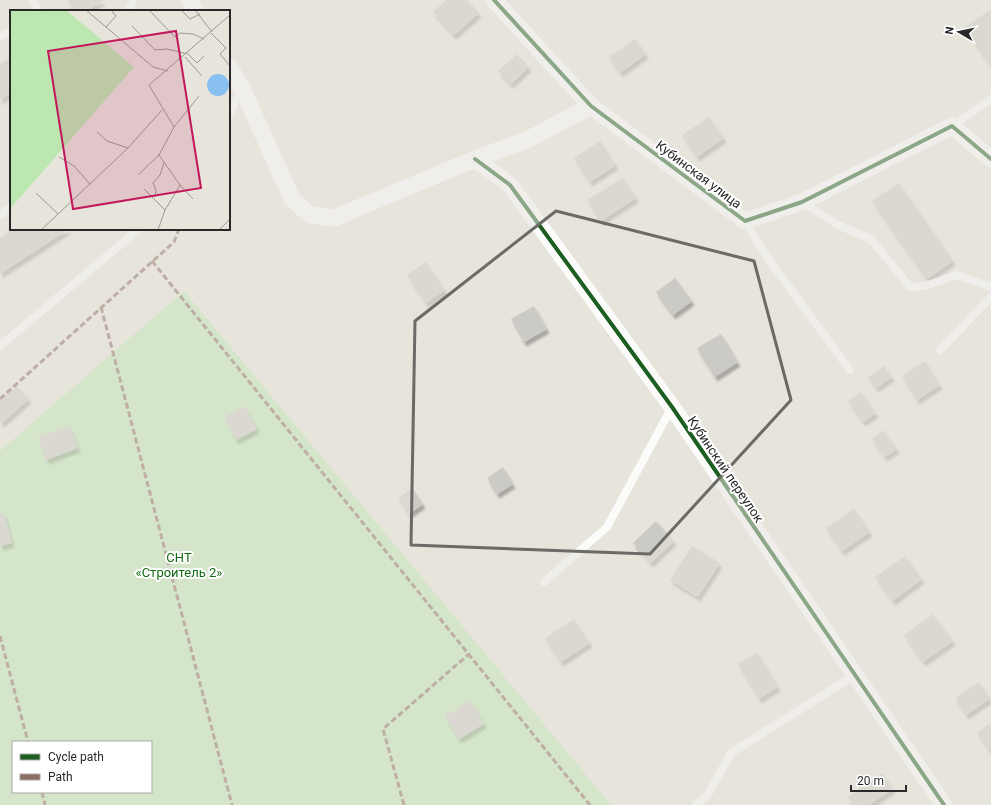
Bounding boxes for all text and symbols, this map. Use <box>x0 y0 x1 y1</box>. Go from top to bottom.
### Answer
inset map <box>10 10 230 230</box>
north arrow <box>939 12 979 52</box>
text: N <box>943 25 957 35</box>
street label: Кубинская улица <box>653 137 744 211</box>
street label: Кубинский переулок <box>684 413 767 525</box>
park label: СНТ «Строитель 2» <box>136 550 222 580</box>
legend <box>12 741 152 793</box>
text: Cycle path <box>48 750 104 764</box>
scale bar <box>851 767 906 793</box>
text: Path <box>48 770 73 784</box>
text: 20 m <box>857 774 884 788</box>

